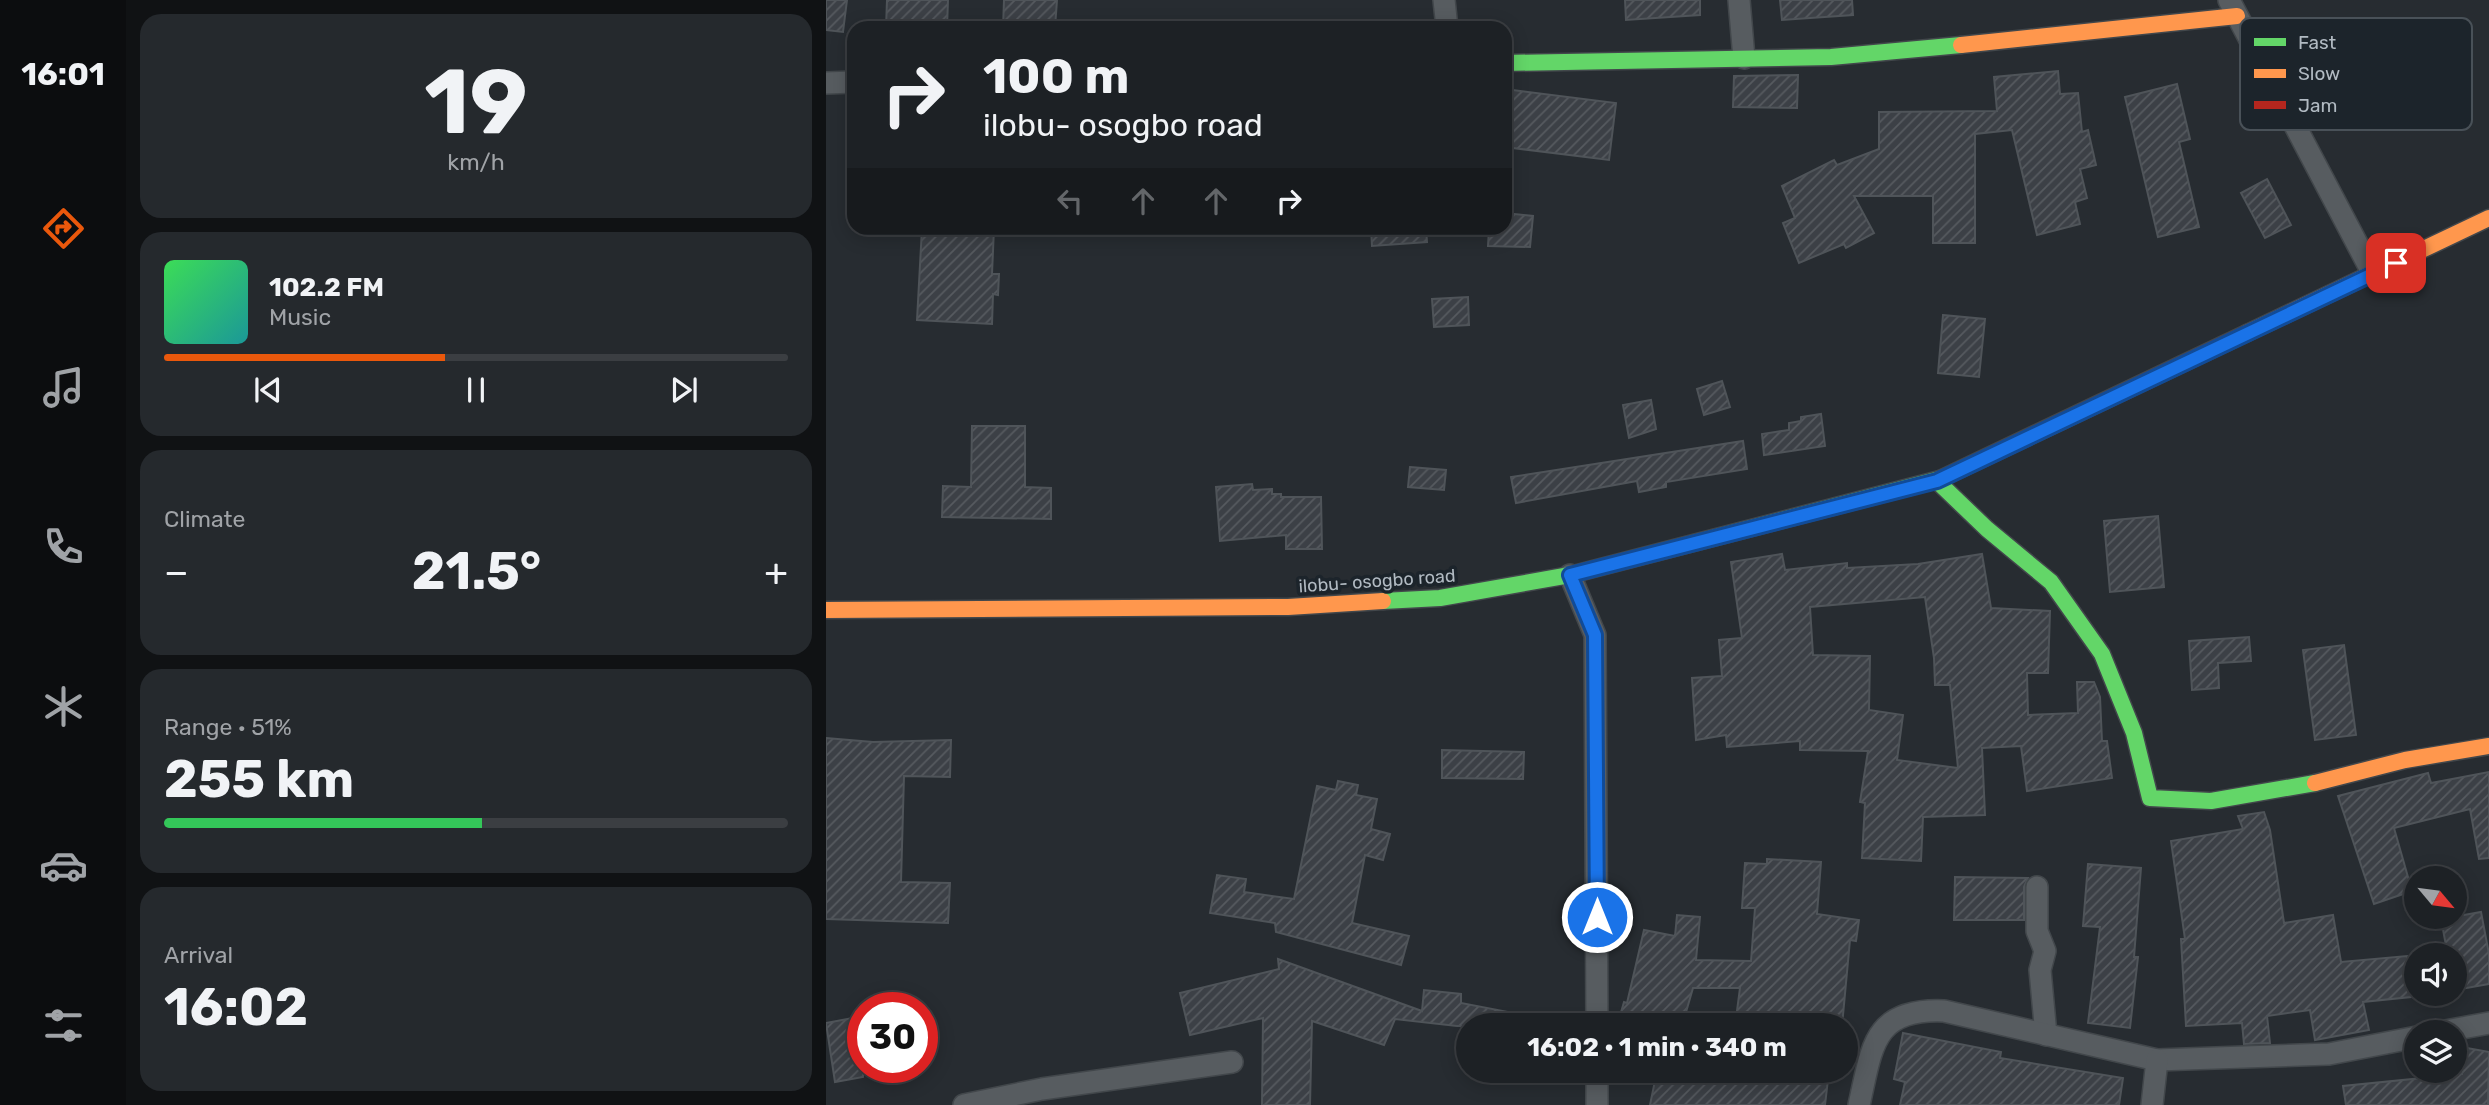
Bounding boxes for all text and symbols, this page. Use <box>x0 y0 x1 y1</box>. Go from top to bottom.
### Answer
legend <box>2240 18 2472 130</box>
text: Fast <box>2298 31 2337 54</box>
text: 100 m <box>983 47 1129 105</box>
text: 19 <box>424 48 528 156</box>
icon: right <box>868 49 959 140</box>
text: 16:01 <box>21 55 105 93</box>
text: Slow <box>2298 62 2340 85</box>
text: Jam <box>2298 94 2337 117</box>
text: ilobu- osogbo road <box>983 106 1263 144</box>
text: km/h <box>447 148 505 176</box>
icon: left <box>1051 182 1089 220</box>
icon: ahead <box>1124 182 1162 220</box>
icon: ahead <box>1197 182 1235 220</box>
icon: right <box>1270 182 1308 220</box>
icon: directions <box>39 204 88 253</box>
pin <box>2366 233 2426 293</box>
icon: arrive <box>2377 244 2415 282</box>
text: 102.2 FM <box>269 272 384 303</box>
text: Music <box>269 303 331 331</box>
icon: music <box>39 363 88 412</box>
icon: previous <box>249 371 287 409</box>
icon: pause <box>457 371 495 409</box>
icon: next <box>665 371 703 409</box>
text: Climate <box>164 505 245 533</box>
icon: phone <box>39 522 88 571</box>
text: 21.5° <box>412 540 541 602</box>
text: − <box>164 549 189 595</box>
text: + <box>764 549 788 595</box>
street label: ilobu- osogbo road <box>1298 565 1456 597</box>
icon: climate <box>39 682 88 731</box>
text: Range · 51% <box>164 713 292 741</box>
text: 255 km <box>164 748 354 810</box>
icon: car <box>39 841 88 890</box>
north arrow <box>2404 866 2468 929</box>
map controls <box>2404 866 2467 1083</box>
position arrow <box>1560 880 1634 954</box>
text: Arrival <box>164 941 233 969</box>
button: sound <box>2404 943 2467 1006</box>
text: 16:02 <box>164 976 308 1038</box>
speed limit sign: 30 <box>847 992 938 1083</box>
icon: filters <box>39 1001 88 1050</box>
button: layers <box>2404 1020 2467 1083</box>
text: 16:02 · 1 min · 340 m <box>1527 1032 1787 1063</box>

